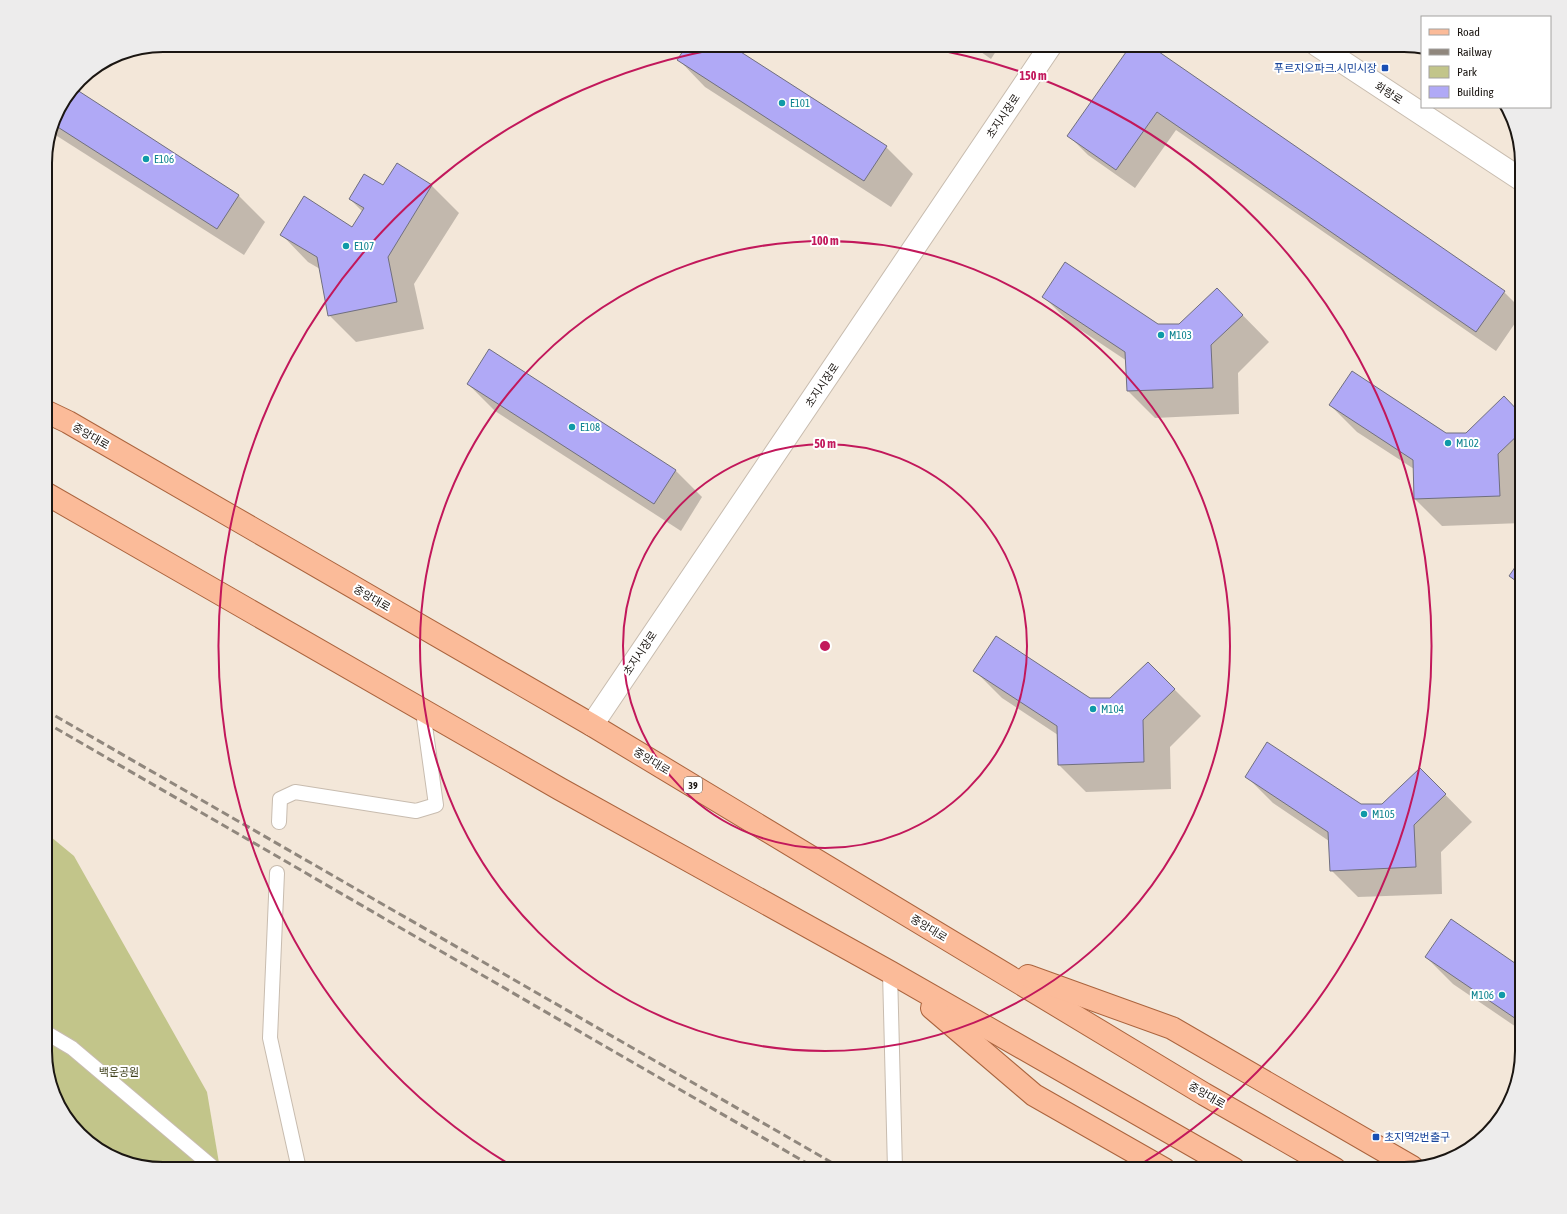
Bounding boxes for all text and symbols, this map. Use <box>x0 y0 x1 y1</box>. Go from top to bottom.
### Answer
legend <box>1421 16 1551 108</box>
text: Road <box>1457 25 1480 39</box>
text: Railway <box>1457 45 1492 59</box>
place label: 푸르지오파크.시민시장 <box>1274 62 1377 74</box>
marker: 푸르지오파크.시민시장 <box>1380 63 1390 73</box>
text: Park <box>1457 65 1478 79</box>
text: 150 m <box>1019 69 1047 83</box>
street label: 화랑로 <box>1373 80 1405 106</box>
text: Building <box>1457 85 1495 99</box>
street label: 초지시장로 <box>984 92 1022 140</box>
place label: E101 <box>790 97 810 109</box>
marker: E101 <box>777 98 787 108</box>
place label: E106 <box>154 153 174 165</box>
marker: E106 <box>141 154 151 164</box>
text: 100 m <box>811 234 839 248</box>
place label: E107 <box>354 240 374 252</box>
marker: E107 <box>341 241 351 251</box>
place label: M103 <box>1169 329 1192 341</box>
marker: M103 <box>1156 330 1166 340</box>
street label: 초지시장로 <box>803 361 841 409</box>
street label: 중앙대로 <box>70 421 112 451</box>
place label: E108 <box>580 421 600 433</box>
marker: E108 <box>567 422 577 432</box>
text: 50 m <box>814 437 836 451</box>
place label: M102 <box>1456 437 1479 449</box>
marker: M102 <box>1443 438 1453 448</box>
street label: 중앙대로 <box>351 583 393 613</box>
street label: 초지시장로 <box>621 629 659 677</box>
centre of rings <box>818 639 832 653</box>
place label: M104 <box>1101 703 1124 715</box>
marker: M104 <box>1088 704 1098 714</box>
street label: 중앙대로 <box>632 745 672 777</box>
road number: 39 <box>684 777 702 793</box>
place label: M105 <box>1372 808 1395 820</box>
marker: M105 <box>1359 809 1369 819</box>
street label: 중앙대로 <box>909 912 949 944</box>
place label: M106 <box>1471 989 1494 1001</box>
marker: M106 <box>1497 990 1507 1000</box>
park label: 백운공원 <box>99 1066 139 1078</box>
street label: 중앙대로 <box>1186 1080 1228 1110</box>
place label: 초지역2번출구 <box>1384 1131 1450 1143</box>
marker: 초지역2번출구 <box>1371 1132 1381 1142</box>

